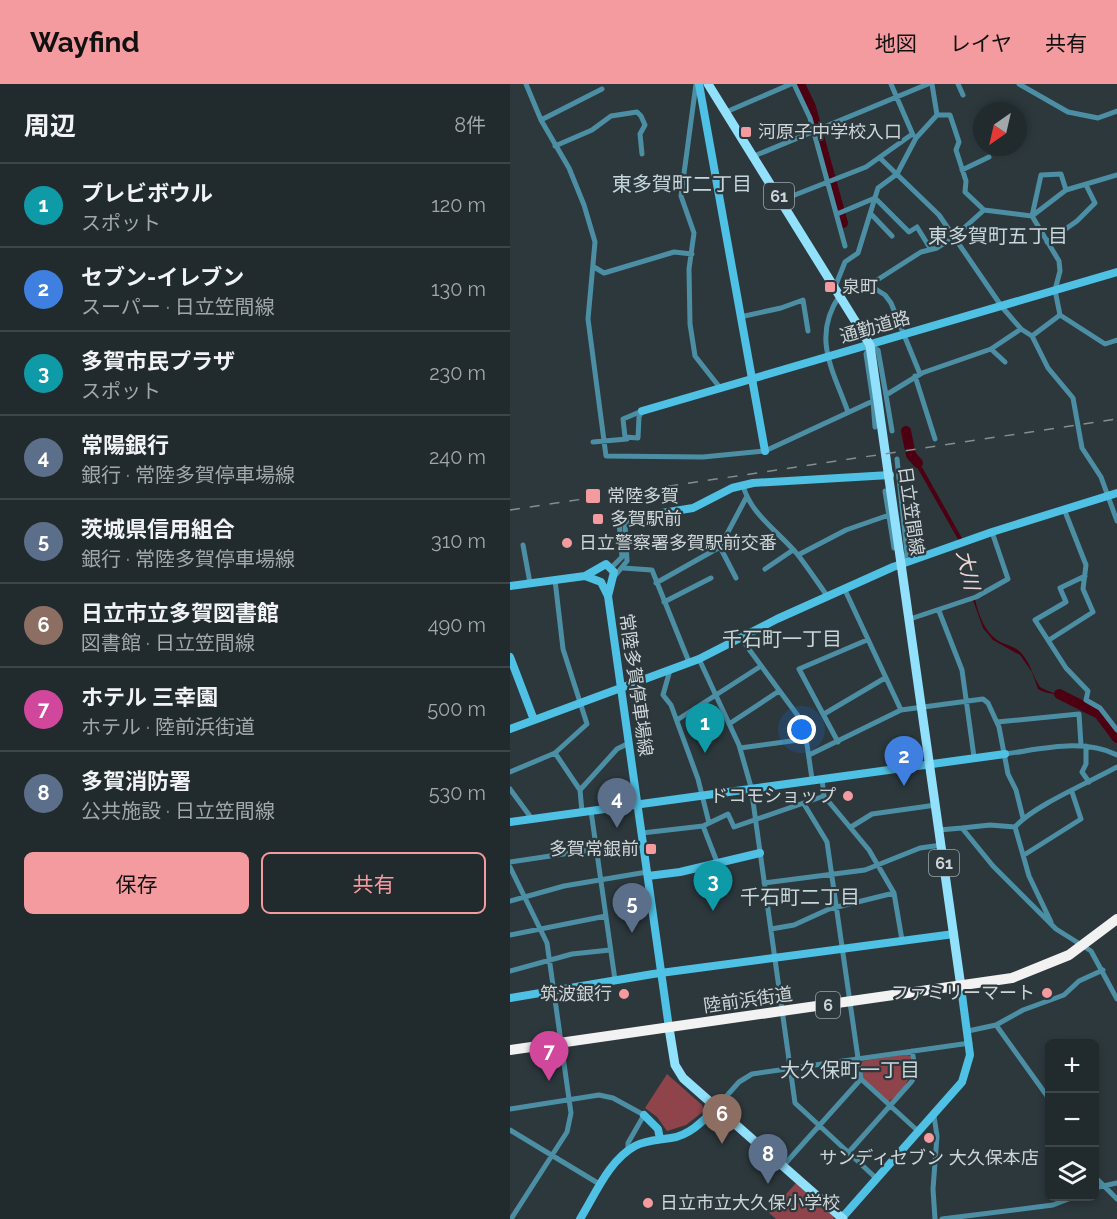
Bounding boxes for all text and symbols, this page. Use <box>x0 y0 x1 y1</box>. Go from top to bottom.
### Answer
text: Wayfind <box>30 26 140 59</box>
text: 地図 <box>875 31 917 56</box>
text: レイヤ <box>950 31 1012 56</box>
text: 共有 <box>1045 31 1087 56</box>
north arrow <box>973 102 1027 156</box>
text: 周辺 <box>24 111 76 141</box>
text: 8件 <box>454 113 486 137</box>
place label: 河原子中学校入口 <box>758 121 902 142</box>
marker: 河原子中学校入口 <box>739 125 753 139</box>
district label: 東多賀町二丁目 <box>612 172 752 196</box>
text: プレビボウル <box>81 180 213 206</box>
road number: 61 <box>764 183 794 209</box>
text: 1 <box>39 193 48 217</box>
text: 120 m <box>431 193 486 217</box>
text: スポット <box>81 211 161 235</box>
district label: 東多賀町五丁目 <box>928 224 1068 248</box>
text: セブン-イレブン <box>81 264 244 290</box>
place label: 泉町 <box>842 276 878 297</box>
text: 2 <box>38 277 49 301</box>
text: 130 m <box>431 277 486 301</box>
marker: 泉町 <box>823 280 837 294</box>
text: スーパー · 日立笠間線 <box>81 295 275 319</box>
street label: 通勤道路 <box>837 307 912 347</box>
text: 多賀市民プラザ <box>81 348 235 374</box>
text: 3 <box>38 361 49 385</box>
text: 230 m <box>429 361 486 385</box>
text: スポット <box>81 379 161 403</box>
text: 常陽銀行 <box>81 432 169 458</box>
text: 4 <box>38 445 49 469</box>
text: 240 m <box>429 445 486 469</box>
text: 銀行 · 常陸多賀停車場線 <box>81 463 295 487</box>
street label: 日立笠間線 <box>895 465 928 557</box>
place label: 常陸多賀 <box>607 485 679 506</box>
marker: 常陸多賀 <box>584 487 602 505</box>
place label: 多賀駅前 <box>610 508 682 529</box>
marker: 多賀駅前 <box>591 512 605 526</box>
text: 茨城県信用組合 <box>81 516 235 542</box>
text: 5 <box>38 529 49 553</box>
text: 310 m <box>431 529 486 553</box>
place label: 日立警察署多賀駅前交番 <box>579 532 777 553</box>
marker: 日立警察署多賀駅前交番 <box>560 536 574 550</box>
text: 銀行 · 常陸多賀停車場線 <box>81 547 295 571</box>
water label: 大川 <box>952 548 985 594</box>
text: 日立市立多賀図書館 <box>81 600 279 626</box>
street label: 常陸多賀停車場線 <box>616 612 657 758</box>
text: 6 <box>37 613 50 637</box>
text: 490 m <box>428 613 486 637</box>
district label: 千石町一丁目 <box>722 627 842 651</box>
text: 図書館 · 日立笠間線 <box>81 631 255 655</box>
text: ホテル 三幸園 <box>81 684 218 710</box>
text: 7 <box>38 697 49 721</box>
text: 500 m <box>427 697 486 721</box>
pin: 1 <box>686 704 724 753</box>
text: ホテル · 陸前浜街道 <box>81 715 255 739</box>
your location <box>787 715 816 744</box>
pin: 2 <box>884 736 924 786</box>
text: 多賀消防署 <box>81 768 191 794</box>
pin: 4 <box>598 778 636 828</box>
text: 8 <box>37 781 50 805</box>
text: 530 m <box>429 781 486 805</box>
place label: ドコモショップ <box>710 785 836 806</box>
marker: ドコモショップ <box>841 789 855 803</box>
text: 公共施設 · 日立笠間線 <box>81 799 275 823</box>
place label: 多賀常銀前 <box>549 838 639 859</box>
marker: 多賀常銀前 <box>644 842 658 856</box>
road number: 61 <box>929 850 959 876</box>
button: 保存 <box>24 852 249 914</box>
button: 共有 <box>261 852 486 914</box>
pin: 3 <box>694 862 732 911</box>
pin: 5 <box>612 884 652 933</box>
district label: 千石町二丁目 <box>740 885 860 909</box>
place label: ファミリーマート <box>891 982 1035 1003</box>
place label: 筑波銀行 <box>540 983 612 1004</box>
street label: 陸前浜街道 <box>702 983 794 1016</box>
marker: ファミリーマート <box>1040 986 1054 1000</box>
marker: 筑波銀行 <box>617 987 631 1001</box>
road number: 6 <box>816 992 840 1018</box>
pin: 7 <box>530 1032 568 1081</box>
map controls <box>1045 1039 1099 1201</box>
button: + <box>1045 1039 1099 1093</box>
district label: 大久保町一丁目 <box>780 1058 920 1082</box>
button: − <box>1045 1093 1099 1147</box>
pin: 6 <box>702 1094 742 1144</box>
marker: サンディセブン 大久保本店 <box>922 1131 936 1145</box>
pin: 8 <box>748 1134 788 1184</box>
place label: サンディセブン 大久保本店 <box>819 1147 1039 1168</box>
button: layers <box>1045 1147 1099 1201</box>
place label: 日立市立大久保小学校 <box>660 1192 840 1213</box>
marker: 日立市立大久保小学校 <box>641 1196 655 1210</box>

